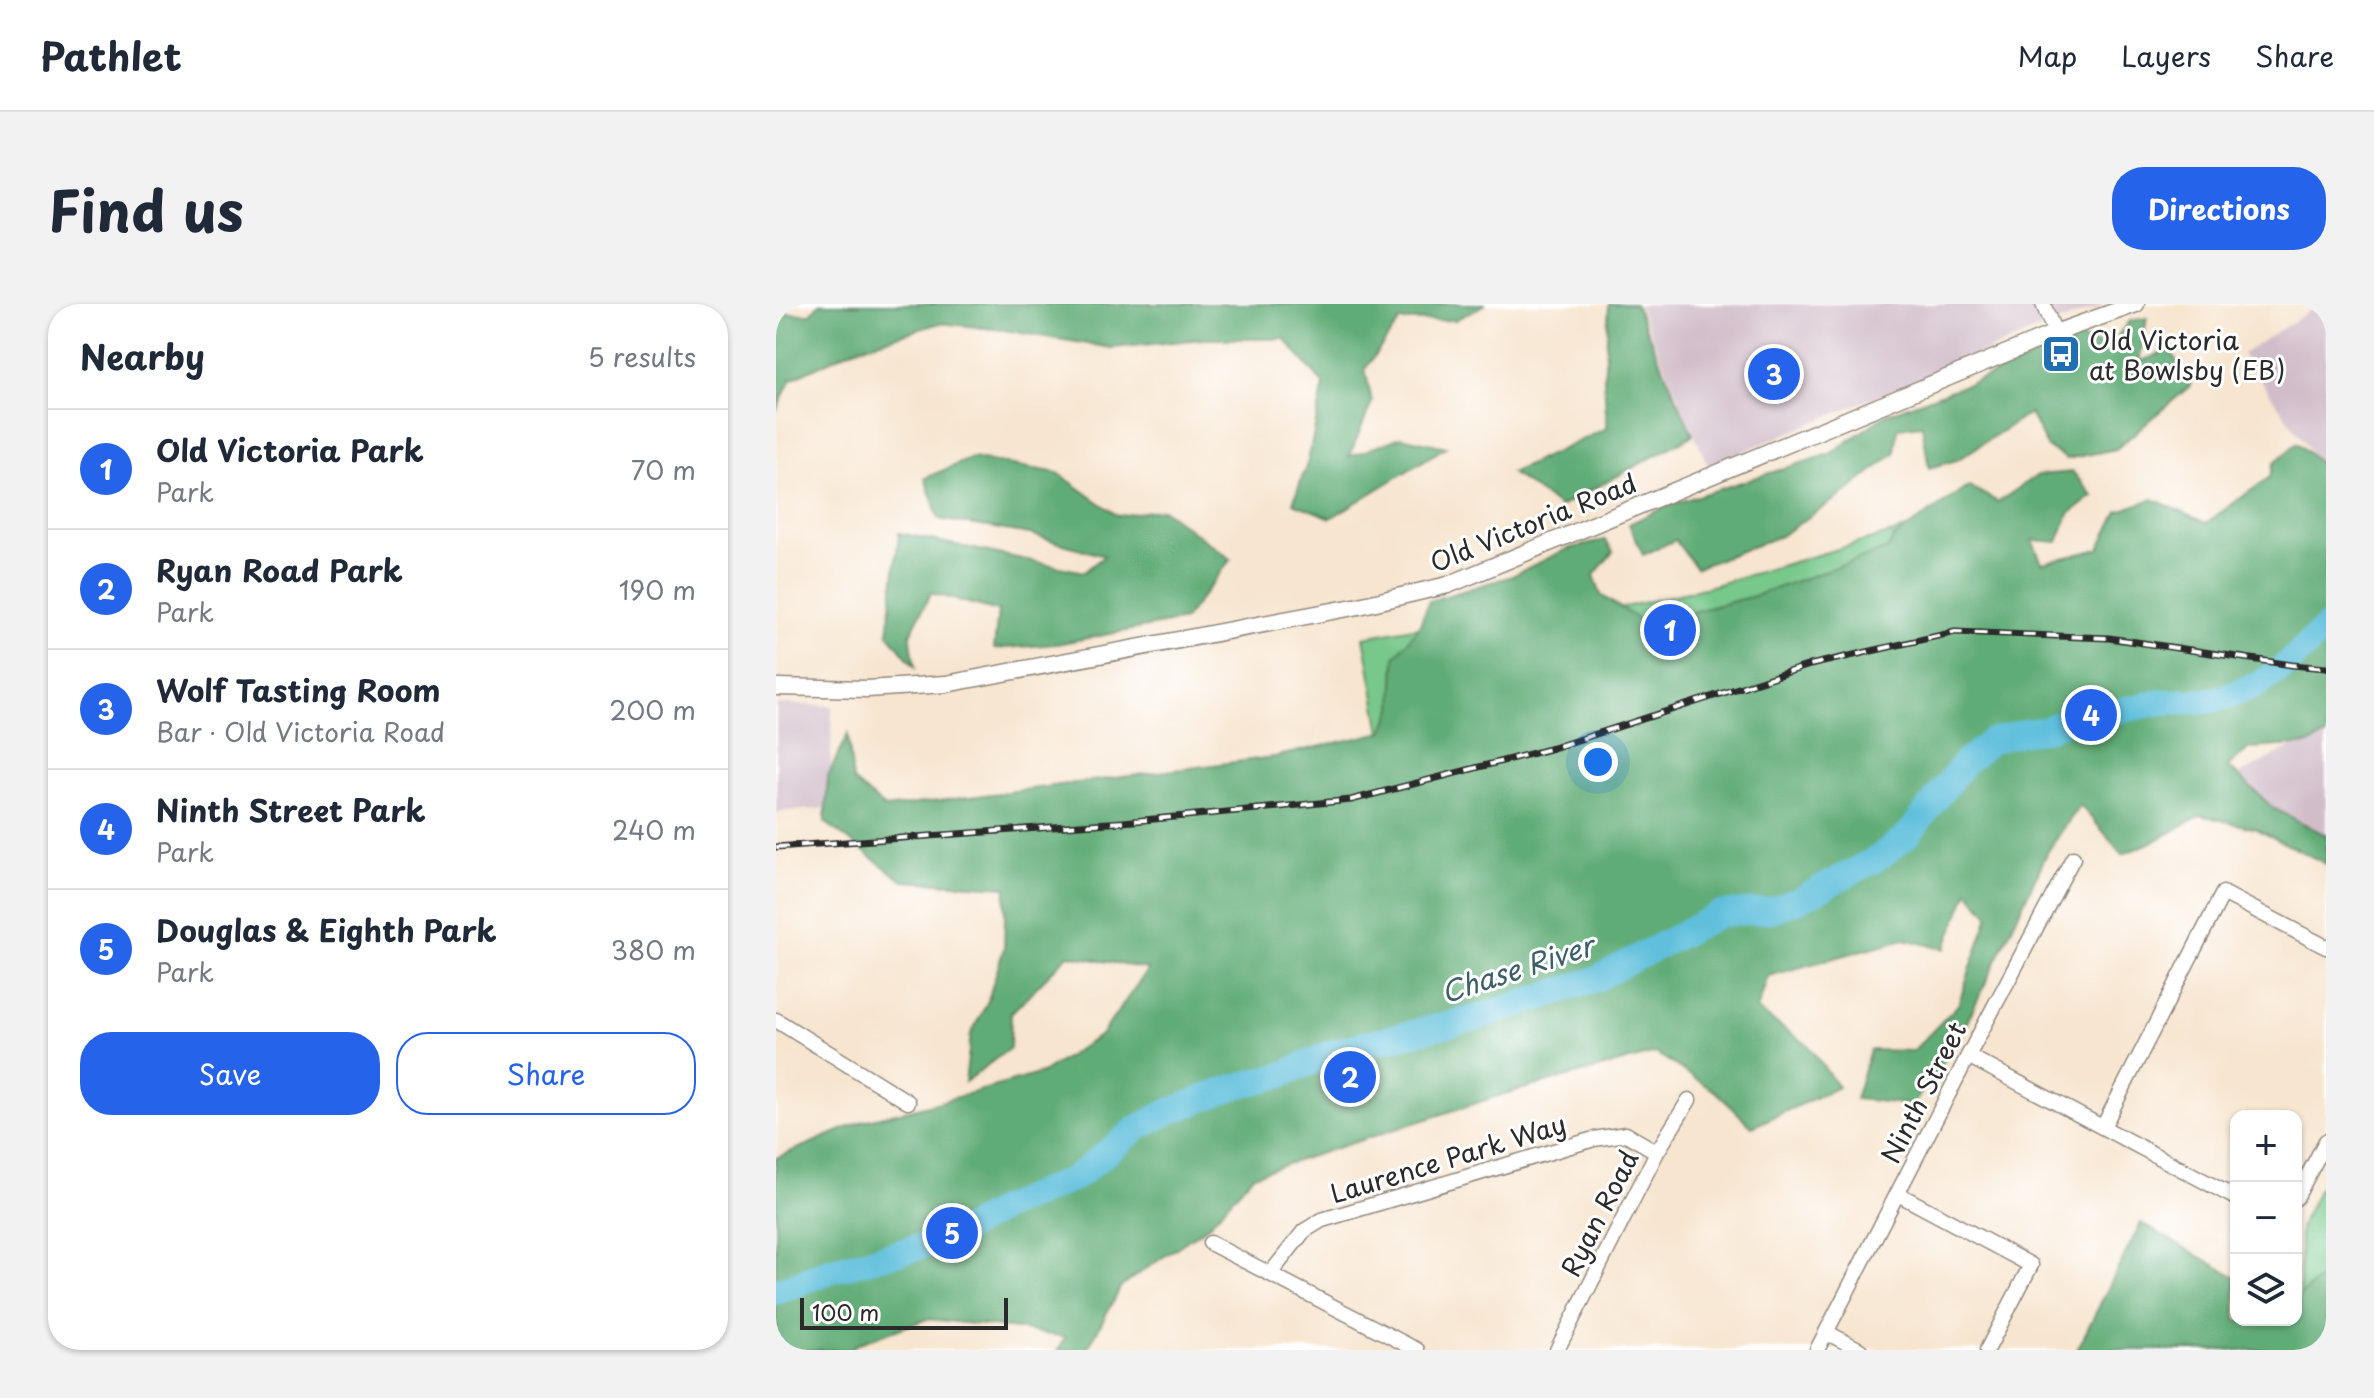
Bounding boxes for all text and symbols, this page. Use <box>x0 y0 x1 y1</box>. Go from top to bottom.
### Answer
text: Pathlet <box>40 27 182 84</box>
text: Map <box>2017 34 2077 77</box>
text: Layers <box>2121 34 2211 77</box>
text: Share <box>2255 34 2334 77</box>
text: Find us <box>48 166 244 251</box>
button: Directions <box>2112 167 2326 250</box>
place label: Old Victoria at Bowlsby (EB) <box>2089 320 2285 389</box>
text: Nearby <box>80 330 205 382</box>
bus stop icon: Old Victoria at Bowlsby (EB) <box>2040 333 2082 375</box>
text: 5 results <box>588 337 696 376</box>
pin: 3 <box>1748 344 1800 404</box>
text: Old Victoria Park <box>156 427 424 472</box>
text: 1 <box>100 450 112 489</box>
text: 70 m <box>631 450 696 489</box>
street label: Old Victoria Road <box>1424 463 1642 581</box>
text: Park <box>156 472 214 511</box>
text: Ryan Road Park <box>156 547 403 592</box>
text: 2 <box>97 570 115 609</box>
text: 190 m <box>619 570 696 609</box>
text: Park <box>156 592 214 631</box>
pin: 1 <box>1644 600 1696 660</box>
text: Wolf Tasting Room <box>156 667 441 712</box>
pin: 4 <box>2065 685 2117 745</box>
text: 3 <box>97 690 115 729</box>
text: 200 m <box>609 690 696 729</box>
text: Bar · Old Victoria Road <box>156 712 445 751</box>
your location <box>1578 742 1618 782</box>
text: Ninth Street Park <box>156 787 426 832</box>
text: 4 <box>97 810 115 849</box>
text: 240 m <box>612 810 696 849</box>
text: Park <box>156 832 214 871</box>
text: Douglas & Eighth Park <box>156 907 497 952</box>
water label: Chase River <box>1435 922 1603 1013</box>
text: 5 <box>98 930 114 969</box>
text: 380 m <box>611 930 696 969</box>
text: Park <box>156 952 214 991</box>
street label: Ninth Street <box>1871 1014 1975 1170</box>
button: Save <box>80 1032 380 1115</box>
button: Share <box>396 1032 696 1115</box>
pin: 2 <box>1324 1047 1376 1107</box>
street label: Laurence Park Way <box>1325 1104 1571 1212</box>
map controls <box>2230 1110 2302 1326</box>
button: + <box>2230 1110 2302 1182</box>
street label: Ryan Road <box>1550 1143 1648 1283</box>
button: − <box>2230 1182 2302 1254</box>
pin: 5 <box>926 1203 978 1263</box>
button: layers <box>2230 1254 2302 1326</box>
scale bar <box>800 1294 1008 1330</box>
text: 100 m <box>812 1295 879 1328</box>

